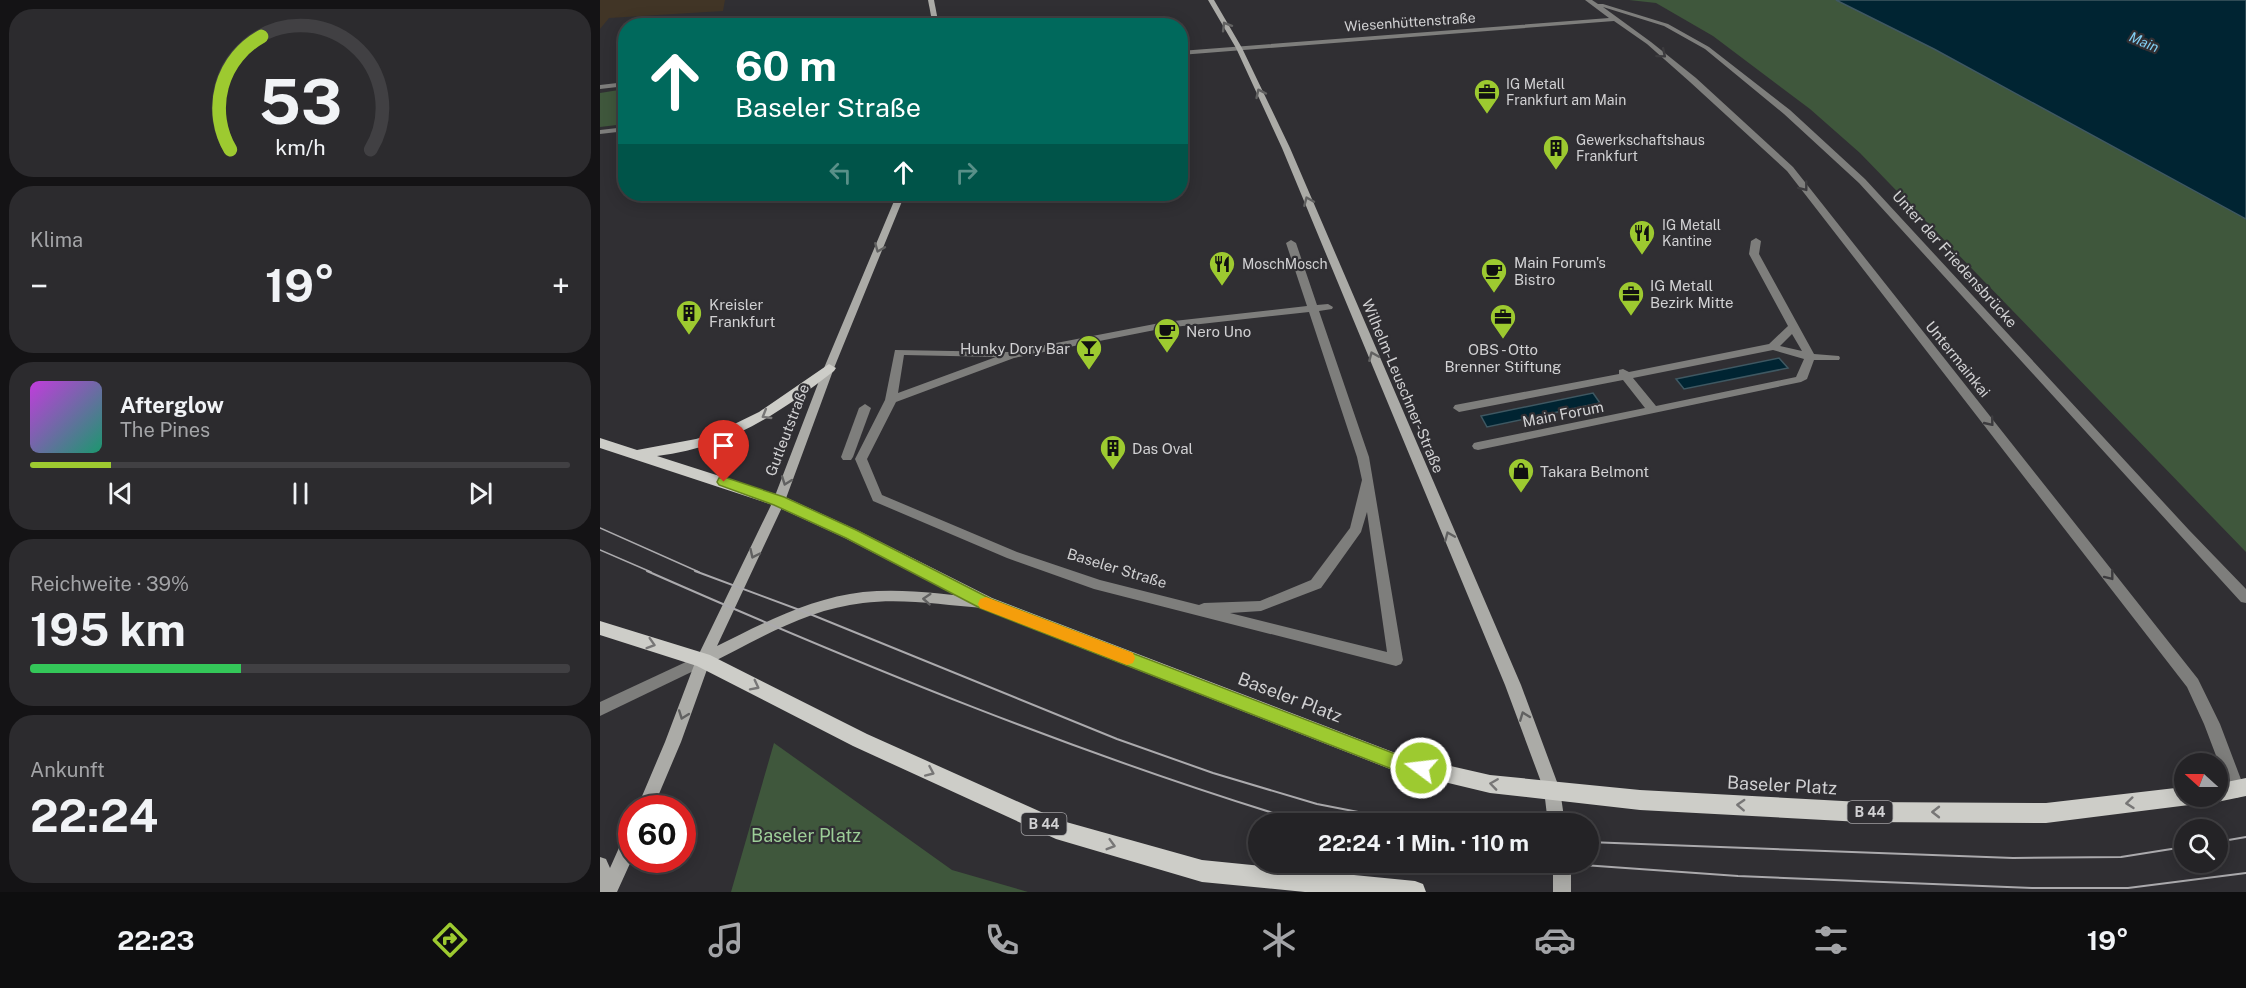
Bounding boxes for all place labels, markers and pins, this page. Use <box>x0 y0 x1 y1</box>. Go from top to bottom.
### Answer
place label: IG Metall Frankfurt am Main <box>1506 76 1626 108</box>
office icon: IG Metall Frankfurt am Main <box>1472 77 1502 115</box>
place label: Gewerkschaftshaus Frankfurt <box>1576 132 1705 164</box>
building icon: Gewerkschaftshaus Frankfurt <box>1541 133 1571 171</box>
place label: IG Metall Kantine <box>1662 217 1721 249</box>
restaurant icon: IG Metall Kantine <box>1627 218 1657 256</box>
restaurant icon: MoschMosch <box>1207 249 1237 287</box>
place label: Main Forum's Bistro <box>1514 254 1606 288</box>
place label: MoschMosch <box>1242 256 1328 272</box>
cafe icon: Main Forum's Bistro <box>1479 256 1509 294</box>
place label: IG Metall Bezirk Mitte <box>1650 277 1734 311</box>
office icon: IG Metall Bezirk Mitte <box>1616 279 1646 317</box>
place label: Kreisler Frankfurt <box>709 296 775 330</box>
building icon: Kreisler Frankfurt <box>674 298 704 336</box>
office icon: OBS - Otto Brenner Stiftung <box>1488 302 1518 340</box>
cafe icon: Nero Uno <box>1152 316 1182 354</box>
place label: Nero Uno <box>1186 323 1251 340</box>
bar icon: Hunky Dory Bar <box>1074 333 1104 371</box>
place label: Hunky Dory Bar <box>960 340 1070 357</box>
place label: OBS - Otto Brenner Stiftung <box>1445 341 1561 375</box>
pin <box>698 420 749 482</box>
building icon: Das Oval <box>1098 433 1128 471</box>
place label: Das Oval <box>1132 440 1193 457</box>
shop icon: Takara Belmont <box>1506 456 1536 494</box>
place label: Takara Belmont <box>1540 463 1649 480</box>

